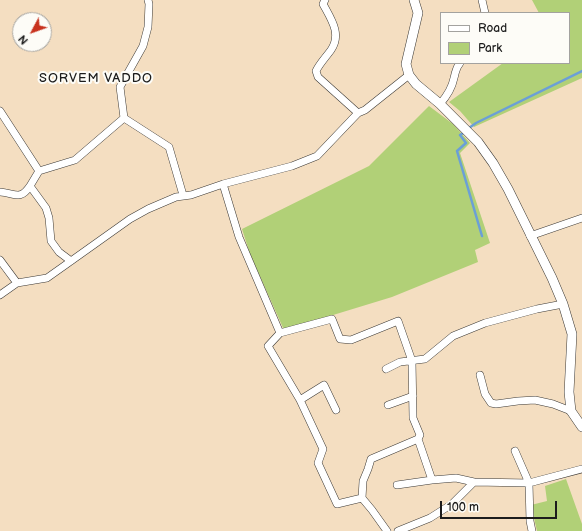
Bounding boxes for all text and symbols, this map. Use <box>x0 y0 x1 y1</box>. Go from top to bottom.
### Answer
north arrow <box>12 12 52 52</box>
legend <box>440 12 570 64</box>
text: Road <box>478 21 507 36</box>
text: N <box>16 32 31 47</box>
text: Park <box>478 41 502 56</box>
district label: SORVEM VADDO <box>39 71 153 87</box>
scale bar <box>442 493 559 519</box>
text: 100 m <box>447 500 479 515</box>

